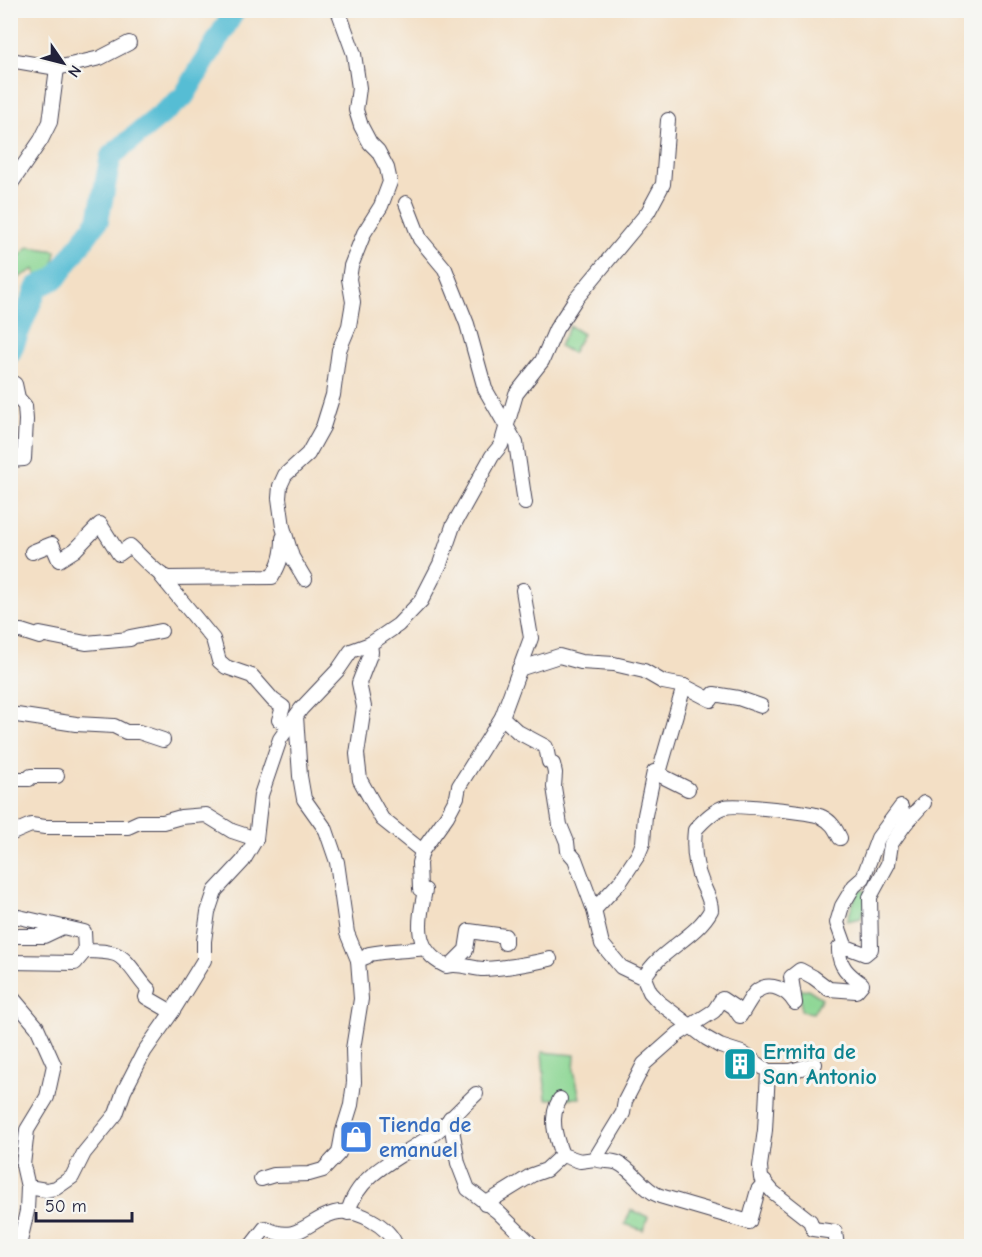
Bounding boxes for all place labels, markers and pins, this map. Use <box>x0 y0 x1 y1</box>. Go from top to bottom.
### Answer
place label: Ermita de San Antonio <box>763 1039 877 1090</box>
building icon: Ermita de San Antonio <box>722 1046 758 1082</box>
place label: Tienda de emanuel <box>379 1112 472 1163</box>
shop icon: Tienda de emanuel <box>338 1119 374 1155</box>

